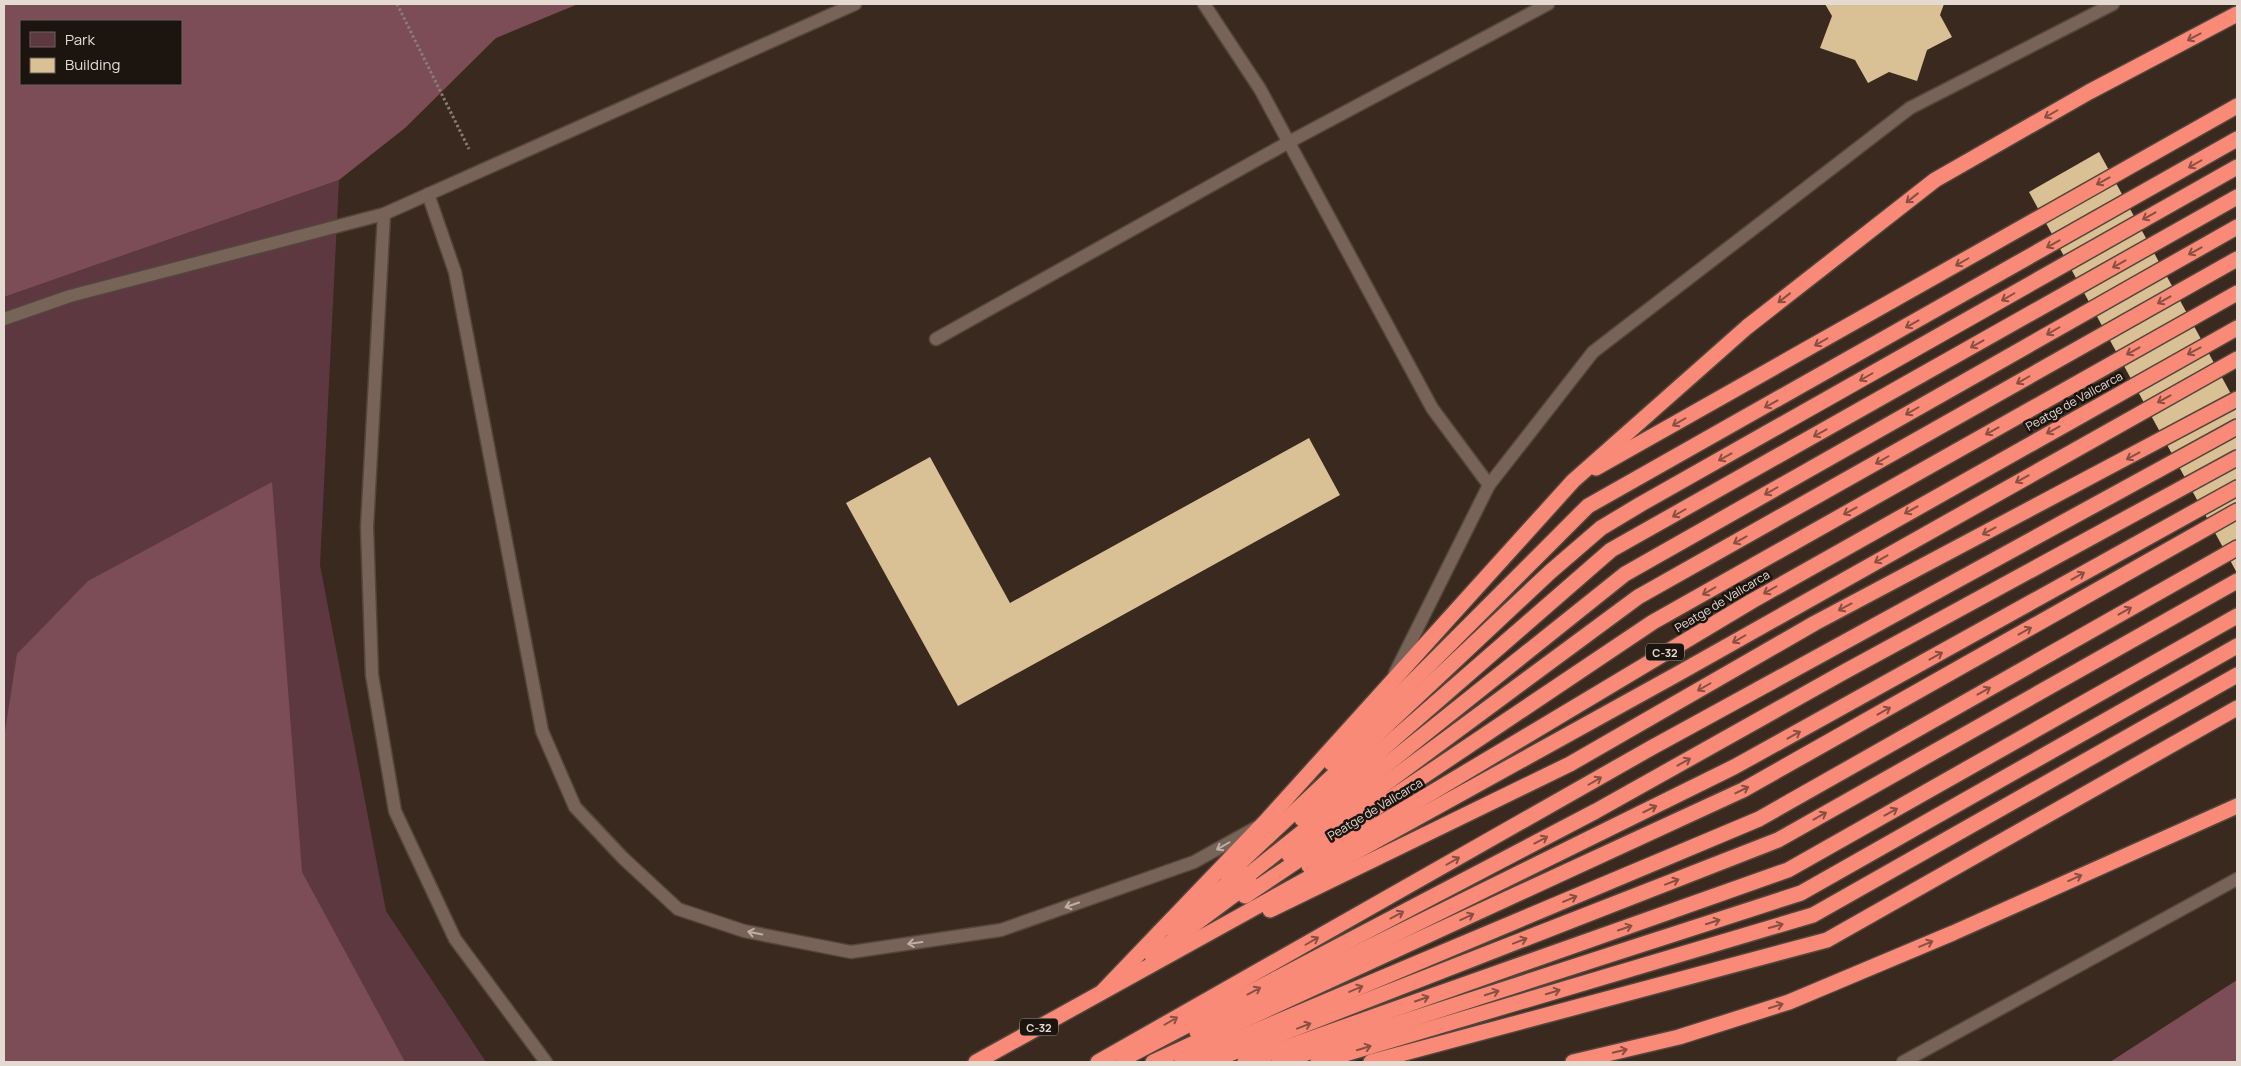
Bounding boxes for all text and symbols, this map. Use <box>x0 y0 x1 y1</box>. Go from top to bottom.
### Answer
legend <box>20 20 182 85</box>
text: Park <box>65 29 95 50</box>
one-way arrow <box>2187 33 2202 42</box>
text: Building <box>65 54 120 75</box>
one-way arrow <box>2044 109 2059 119</box>
one-way arrow <box>2188 159 2202 169</box>
one-way arrow <box>2097 177 2111 187</box>
one-way arrow <box>1905 193 1919 203</box>
one-way arrow <box>2143 212 2157 222</box>
one-way arrow <box>2047 239 2061 249</box>
one-way arrow <box>2187 246 2202 256</box>
one-way arrow <box>1955 257 1970 267</box>
one-way arrow <box>2112 260 2126 270</box>
one-way arrow <box>1778 292 1791 303</box>
one-way arrow <box>2001 292 2015 302</box>
one-way arrow <box>2158 296 2172 306</box>
one-way arrow <box>1905 319 1920 329</box>
one-way arrow <box>2046 326 2061 336</box>
one-way arrow <box>1814 337 1828 347</box>
one-way arrow <box>1970 339 1985 349</box>
one-way arrow <box>2127 346 2141 356</box>
one-way arrow <box>2187 346 2202 356</box>
street label: Peatge de Vallcarca <box>2022 367 2126 435</box>
one-way arrow <box>1860 372 1874 382</box>
one-way arrow <box>2016 376 2031 386</box>
one-way arrow <box>2156 394 2171 404</box>
one-way arrow <box>1764 399 1778 409</box>
one-way arrow <box>1905 407 1920 416</box>
one-way arrow <box>1672 417 1687 427</box>
one-way arrow <box>1985 426 1999 436</box>
one-way arrow <box>2046 426 2060 436</box>
one-way arrow <box>1814 428 1828 438</box>
one-way arrow <box>2126 451 2141 461</box>
one-way arrow <box>1718 452 1733 462</box>
one-way arrow <box>1875 456 1889 466</box>
one-way arrow <box>2015 474 2030 484</box>
one-way arrow <box>1763 486 1778 496</box>
one-way arrow <box>1904 505 1919 515</box>
one-way arrow <box>1844 506 1858 516</box>
one-way arrow <box>1672 508 1687 518</box>
one-way arrow <box>1982 527 1997 536</box>
one-way arrow <box>1733 536 1748 546</box>
one-way arrow <box>1874 554 1888 564</box>
street label: Peatge de Vallcarca <box>1671 566 1773 636</box>
one-way arrow <box>2071 571 2085 581</box>
one-way arrow <box>1702 586 1717 596</box>
one-way arrow <box>1763 586 1777 596</box>
one-way arrow <box>1838 602 1853 612</box>
one-way arrow <box>2118 606 2132 616</box>
one-way arrow <box>2018 625 2032 635</box>
one-way arrow <box>1733 634 1747 644</box>
road number: C-32 <box>1646 644 1684 660</box>
one-way arrow <box>1929 650 1943 660</box>
one-way arrow <box>1696 682 1711 692</box>
one-way arrow <box>1976 686 1990 696</box>
one-way arrow <box>1876 705 1890 715</box>
one-way arrow <box>1787 729 1801 739</box>
one-way arrow <box>1676 756 1690 766</box>
street label: Peatge de Vallcarca <box>1324 774 1426 844</box>
one-way arrow <box>1587 775 1601 785</box>
one-way arrow <box>1734 785 1749 795</box>
one-way arrow <box>1642 804 1657 813</box>
one-way arrow <box>1883 806 1898 816</box>
one-way arrow <box>1812 811 1827 821</box>
one-way arrow <box>1534 835 1549 845</box>
one-way arrow <box>1216 841 1231 851</box>
one-way arrow <box>1446 855 1460 865</box>
one-way arrow <box>2067 873 2082 883</box>
one-way arrow <box>1664 877 1679 887</box>
one-way arrow <box>1562 893 1577 903</box>
one-way arrow <box>1065 901 1080 910</box>
one-way arrow <box>1390 910 1405 920</box>
one-way arrow <box>1460 912 1475 922</box>
one-way arrow <box>1705 916 1721 926</box>
one-way arrow <box>1768 920 1784 930</box>
one-way arrow <box>1617 923 1632 932</box>
one-way arrow <box>747 928 763 937</box>
one-way arrow <box>1304 936 1319 945</box>
one-way arrow <box>1512 936 1528 945</box>
one-way arrow <box>907 938 923 948</box>
one-way arrow <box>1918 939 1933 948</box>
one-way arrow <box>1347 984 1363 993</box>
one-way arrow <box>1246 986 1261 996</box>
one-way arrow <box>1545 986 1561 996</box>
one-way arrow <box>1484 988 1499 997</box>
one-way arrow <box>1414 994 1430 1003</box>
one-way arrow <box>1768 1001 1784 1011</box>
one-way arrow <box>1163 1016 1178 1026</box>
road number: C-32 <box>1020 1019 1058 1036</box>
one-way arrow <box>1296 1020 1311 1030</box>
one-way arrow <box>1356 1043 1372 1053</box>
one-way arrow <box>1612 1046 1628 1055</box>

